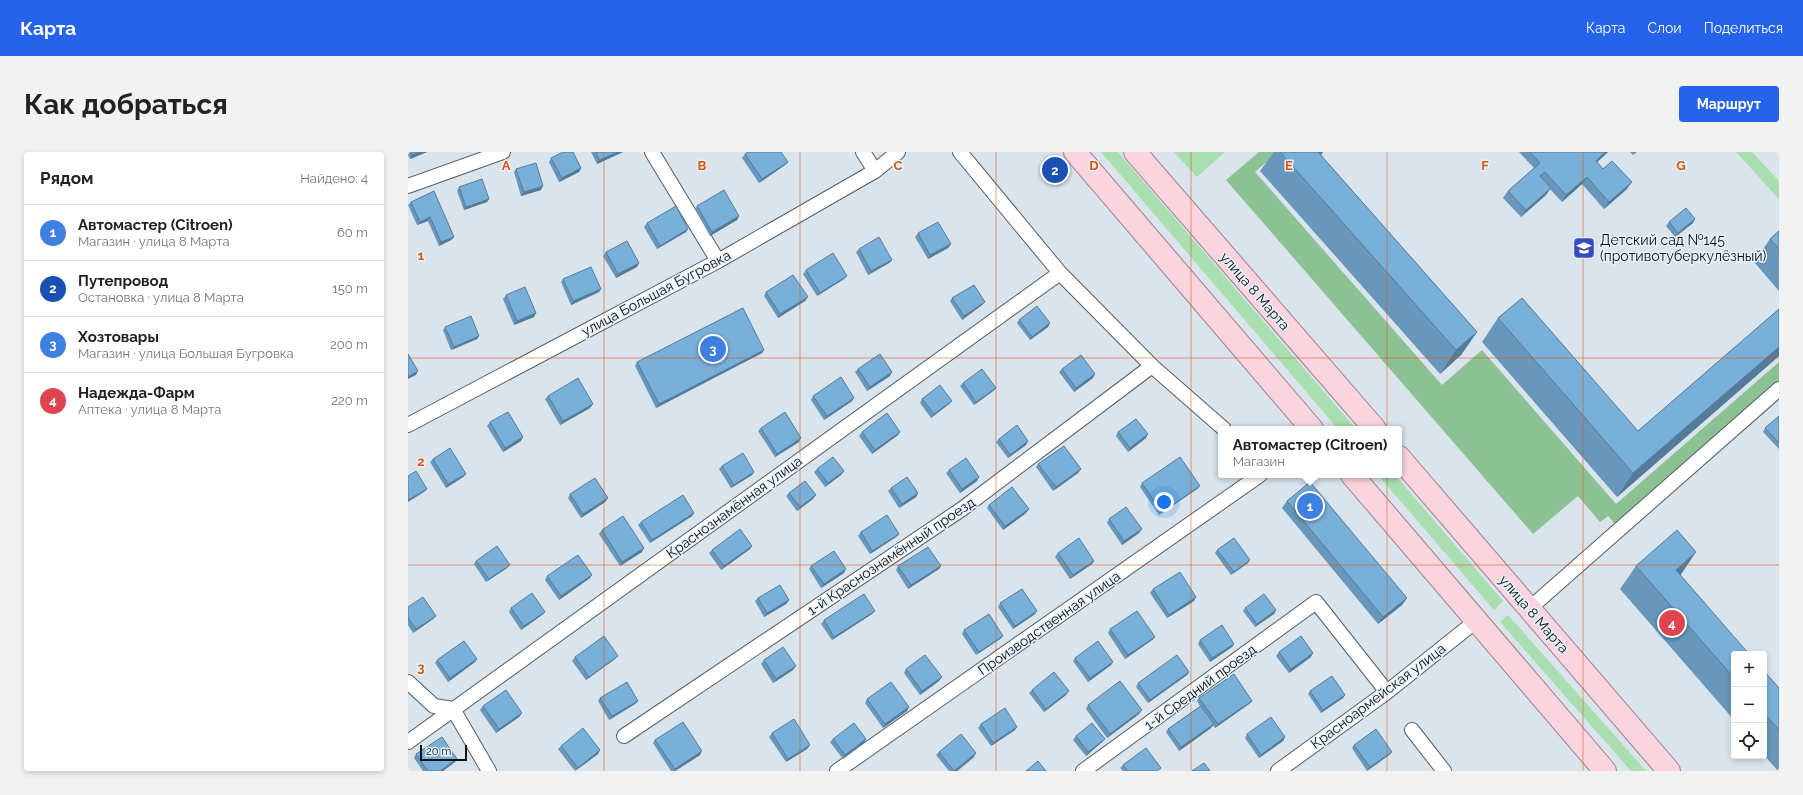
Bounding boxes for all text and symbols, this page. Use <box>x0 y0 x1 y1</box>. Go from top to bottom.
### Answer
text: Карта <box>20 17 76 39</box>
text: Карта <box>1586 20 1625 36</box>
text: Слои <box>1647 20 1682 36</box>
text: Поделиться <box>1704 20 1783 36</box>
button: Маршрут <box>1679 86 1779 122</box>
text: Как добраться <box>24 88 228 121</box>
pin: 2 <box>1042 155 1068 185</box>
text: A <box>502 158 511 173</box>
text: B <box>698 158 707 173</box>
text: C <box>894 158 903 173</box>
text: D <box>1089 158 1099 173</box>
text: E <box>1285 158 1293 173</box>
text: F <box>1481 158 1489 173</box>
text: G <box>1676 158 1686 173</box>
text: Рядом <box>40 168 93 188</box>
text: Найдено: 4 <box>300 171 368 186</box>
text: Автомастер (Citroen) <box>78 216 233 234</box>
text: 1 <box>50 225 56 240</box>
text: 60 m <box>337 225 368 240</box>
place label: Детский сад №145 (противотуберкулёзный) <box>1600 232 1767 264</box>
text: Магазин · улица 8 Марта <box>78 234 230 249</box>
school or university icon: Детский сад №145 (противотуберкулёзный) <box>1571 235 1597 261</box>
street label: улица Большая Бугровка <box>579 247 733 339</box>
text: 1 <box>418 248 425 263</box>
street label: улица 8 Марта <box>1217 249 1293 333</box>
text: Путепровод <box>78 272 168 290</box>
text: 2 <box>49 281 57 296</box>
text: 150 m <box>332 281 368 296</box>
text: Остановка · улица 8 Марта <box>78 290 244 305</box>
text: Хозтовары <box>78 328 159 346</box>
pin: 3 <box>700 334 726 364</box>
text: 3 <box>49 337 57 352</box>
text: 200 m <box>330 337 368 352</box>
text: Магазин · улица Большая Бугровка <box>78 346 294 361</box>
text: Надежда-Фарм <box>78 384 195 402</box>
text: 4 <box>49 393 57 408</box>
text: 220 m <box>331 393 368 408</box>
text: Аптека · улица 8 Марта <box>78 402 221 417</box>
popup <box>1218 426 1402 478</box>
text: Автомастер (Citroen) <box>1233 436 1387 454</box>
street label: Краснознамённая улица <box>663 452 805 562</box>
text: 2 <box>417 454 425 469</box>
text: Магазин <box>1233 454 1285 469</box>
pin: 1 <box>1297 491 1323 521</box>
your location <box>1154 492 1174 512</box>
street label: 1-й Краснознамённый проезд <box>804 494 978 618</box>
street label: Производственная улица <box>975 568 1123 678</box>
street label: улица 8 Марта <box>1496 572 1572 656</box>
pin: 4 <box>1659 608 1685 638</box>
street label: Красноармейская улица <box>1307 640 1449 752</box>
street label: 1-й Средний проезд <box>1141 641 1259 733</box>
map controls <box>1731 651 1767 759</box>
button: + <box>1731 651 1767 687</box>
text: 3 <box>417 660 425 675</box>
button: − <box>1731 687 1767 723</box>
button: locate <box>1731 723 1767 759</box>
scale bar <box>420 743 467 762</box>
text: 20 m <box>426 745 451 758</box>

